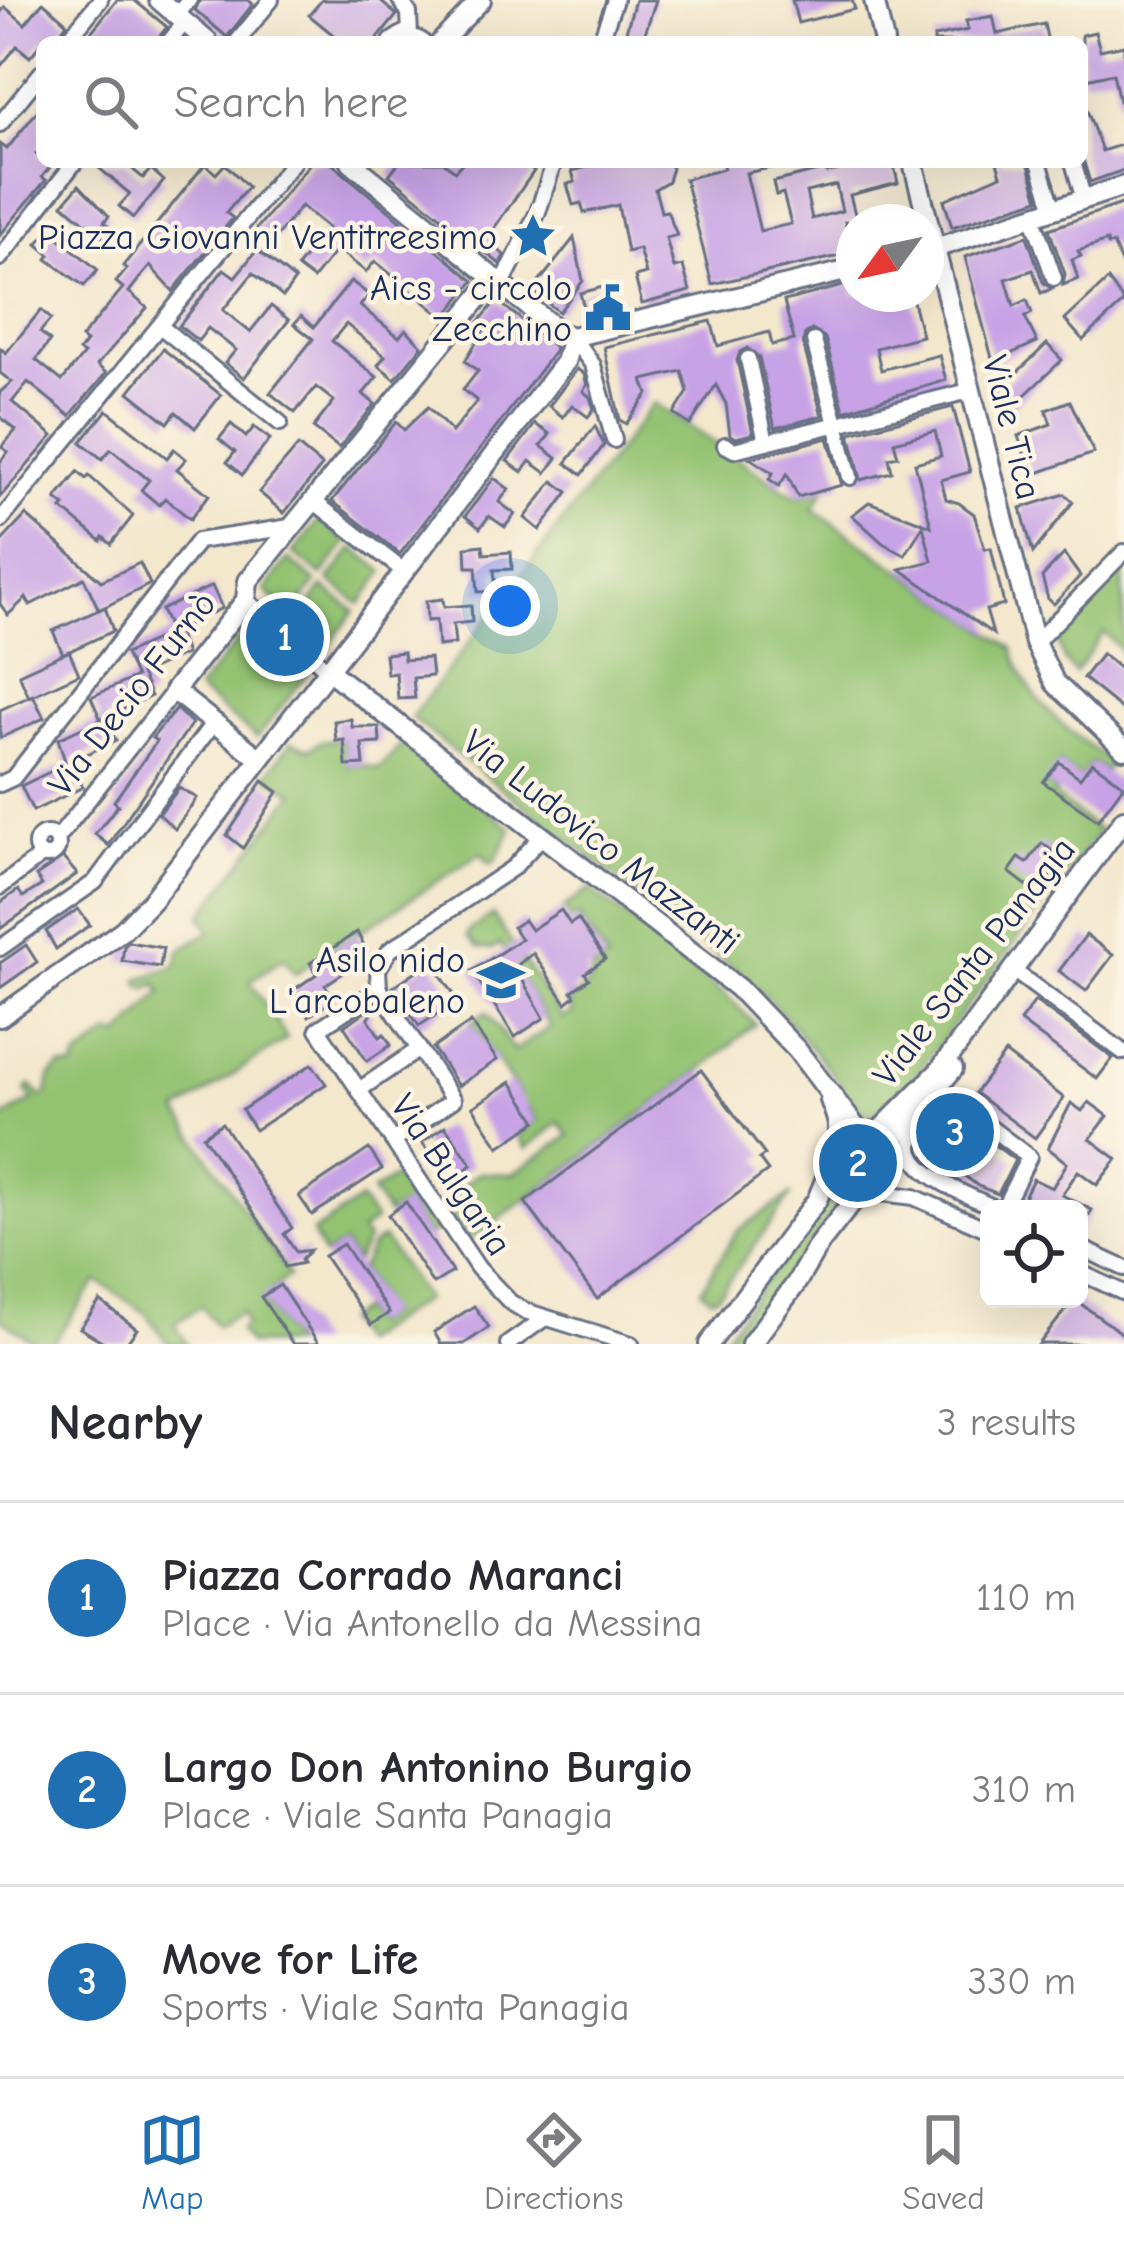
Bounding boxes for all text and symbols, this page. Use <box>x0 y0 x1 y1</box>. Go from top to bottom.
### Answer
search box <box>36 36 1088 168</box>
icon: search <box>78 69 144 135</box>
text: Search here <box>174 76 408 128</box>
north arrow <box>836 204 944 312</box>
place icon: Piazza Giovanni Ventitreesimo <box>508 211 558 261</box>
place label: Piazza Giovanni Ventitreesimo <box>38 217 497 258</box>
place label: Aics - circolo Zecchino <box>370 268 572 350</box>
public building icon: Aics - circolo Zecchino <box>583 283 633 333</box>
street label: Viale Tica <box>974 351 1049 504</box>
your location <box>480 576 540 636</box>
street label: Via Decio Furnò <box>40 584 225 804</box>
pin: 1 <box>246 592 324 682</box>
street label: Via Ludovico Mazzanti <box>455 722 747 963</box>
street label: Viale Santa Panagia <box>865 830 1084 1094</box>
place label: Asilo nido L'arcobaleno <box>269 940 465 1022</box>
school or university icon: Asilo nido L'arcobaleno <box>476 955 526 1005</box>
street label: Via Bulgaria <box>382 1087 520 1263</box>
pin: 3 <box>916 1087 994 1177</box>
pin: 2 <box>819 1118 897 1208</box>
map controls <box>980 1200 1088 1308</box>
button: locate <box>980 1200 1088 1308</box>
text: Nearby <box>48 1393 202 1452</box>
text: 3 results <box>937 1400 1076 1445</box>
text: Piazza Corrado Maranci <box>162 1549 624 1601</box>
text: 1 <box>79 1575 95 1620</box>
text: 110 m <box>976 1575 1076 1620</box>
text: Place · Via Antonello da Messina <box>162 1601 702 1646</box>
text: Largo Don Antonino Burgio <box>162 1741 692 1793</box>
text: 2 <box>77 1767 97 1812</box>
text: 310 m <box>972 1767 1076 1812</box>
text: Place · Viale Santa Panagia <box>162 1793 613 1838</box>
text: Move for Life <box>162 1933 418 1985</box>
text: 3 <box>77 1959 97 2004</box>
text: 330 m <box>968 1959 1076 2004</box>
text: Sports · Viale Santa Panagia <box>162 1985 630 2030</box>
tab: Map <box>139 2107 205 2217</box>
tab: Directions <box>484 2107 624 2217</box>
tab: Saved <box>902 2107 985 2217</box>

